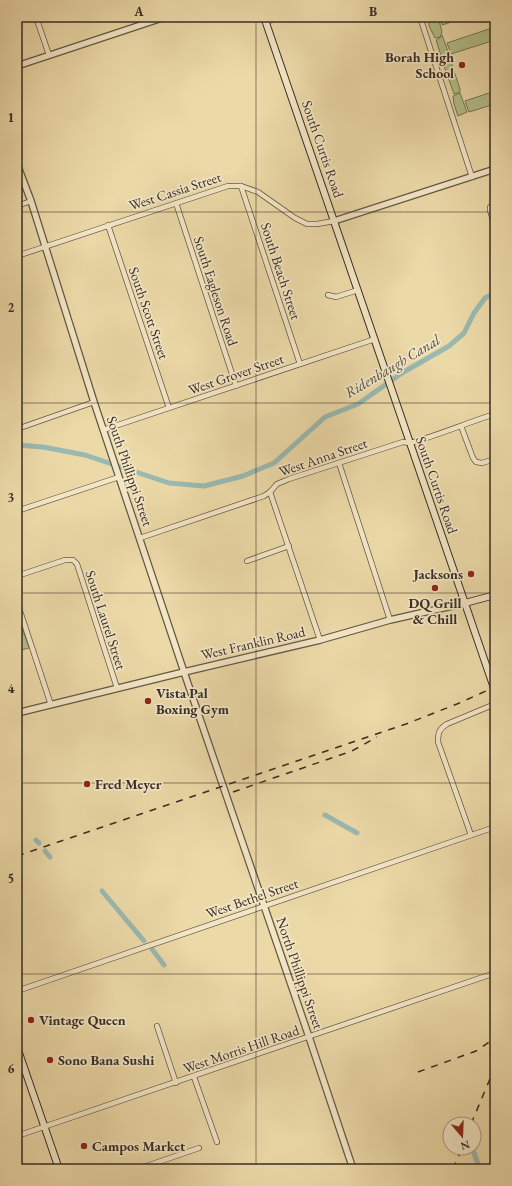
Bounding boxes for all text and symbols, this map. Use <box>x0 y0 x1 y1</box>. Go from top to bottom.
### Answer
text: A <box>133 3 144 20</box>
text: B <box>369 3 377 20</box>
place label: Borah High School <box>385 48 454 82</box>
marker: Borah High School <box>457 60 467 70</box>
street label: South Curtis Road <box>298 98 348 201</box>
text: 1 <box>8 109 15 126</box>
street label: West Cassia Street <box>127 167 224 214</box>
street label: South Beach Street <box>257 220 305 322</box>
street label: South Eagleson Road <box>190 234 242 349</box>
street label: South Scott Street <box>125 264 173 362</box>
text: 2 <box>8 299 15 316</box>
water label: Ridenbaugh Canal <box>341 330 444 402</box>
street label: West Grover Street <box>186 349 287 399</box>
street label: South Phillippi Street <box>103 414 157 529</box>
street label: West Anna Street <box>276 433 370 481</box>
street label: South Curtis Road <box>412 434 462 537</box>
text: 3 <box>8 489 15 506</box>
place label: Jacksons <box>412 565 463 583</box>
street label: South Laurel Street <box>81 568 131 673</box>
marker: Jacksons <box>466 569 476 579</box>
marker: DQ Grill & Chill <box>430 583 440 593</box>
place label: DQ Grill & Chill <box>409 594 461 628</box>
street label: West Franklin Road <box>199 622 308 664</box>
text: 4 <box>8 680 15 697</box>
place label: Vista Pal Boxing Gym <box>156 684 230 718</box>
marker: Vista Pal Boxing Gym <box>143 696 153 706</box>
place label: Fred Meyer <box>95 775 162 793</box>
marker: Fred Meyer <box>82 779 92 789</box>
text: 5 <box>8 870 14 887</box>
street label: West Bethel Street <box>204 874 301 922</box>
street label: North Phillippi Street <box>272 915 328 1032</box>
place label: Vintage Queen <box>39 1011 126 1029</box>
marker: Vintage Queen <box>26 1015 36 1025</box>
street label: West Morris Hill Road <box>181 1020 302 1077</box>
place label: Sono Bana Sushi <box>58 1051 154 1069</box>
marker: Sono Bana Sushi <box>45 1055 55 1065</box>
text: 6 <box>8 1060 15 1077</box>
north arrow <box>442 1116 482 1156</box>
place label: Campos Market <box>92 1137 186 1155</box>
text: N <box>459 1137 472 1154</box>
marker: Campos Market <box>79 1141 89 1151</box>

